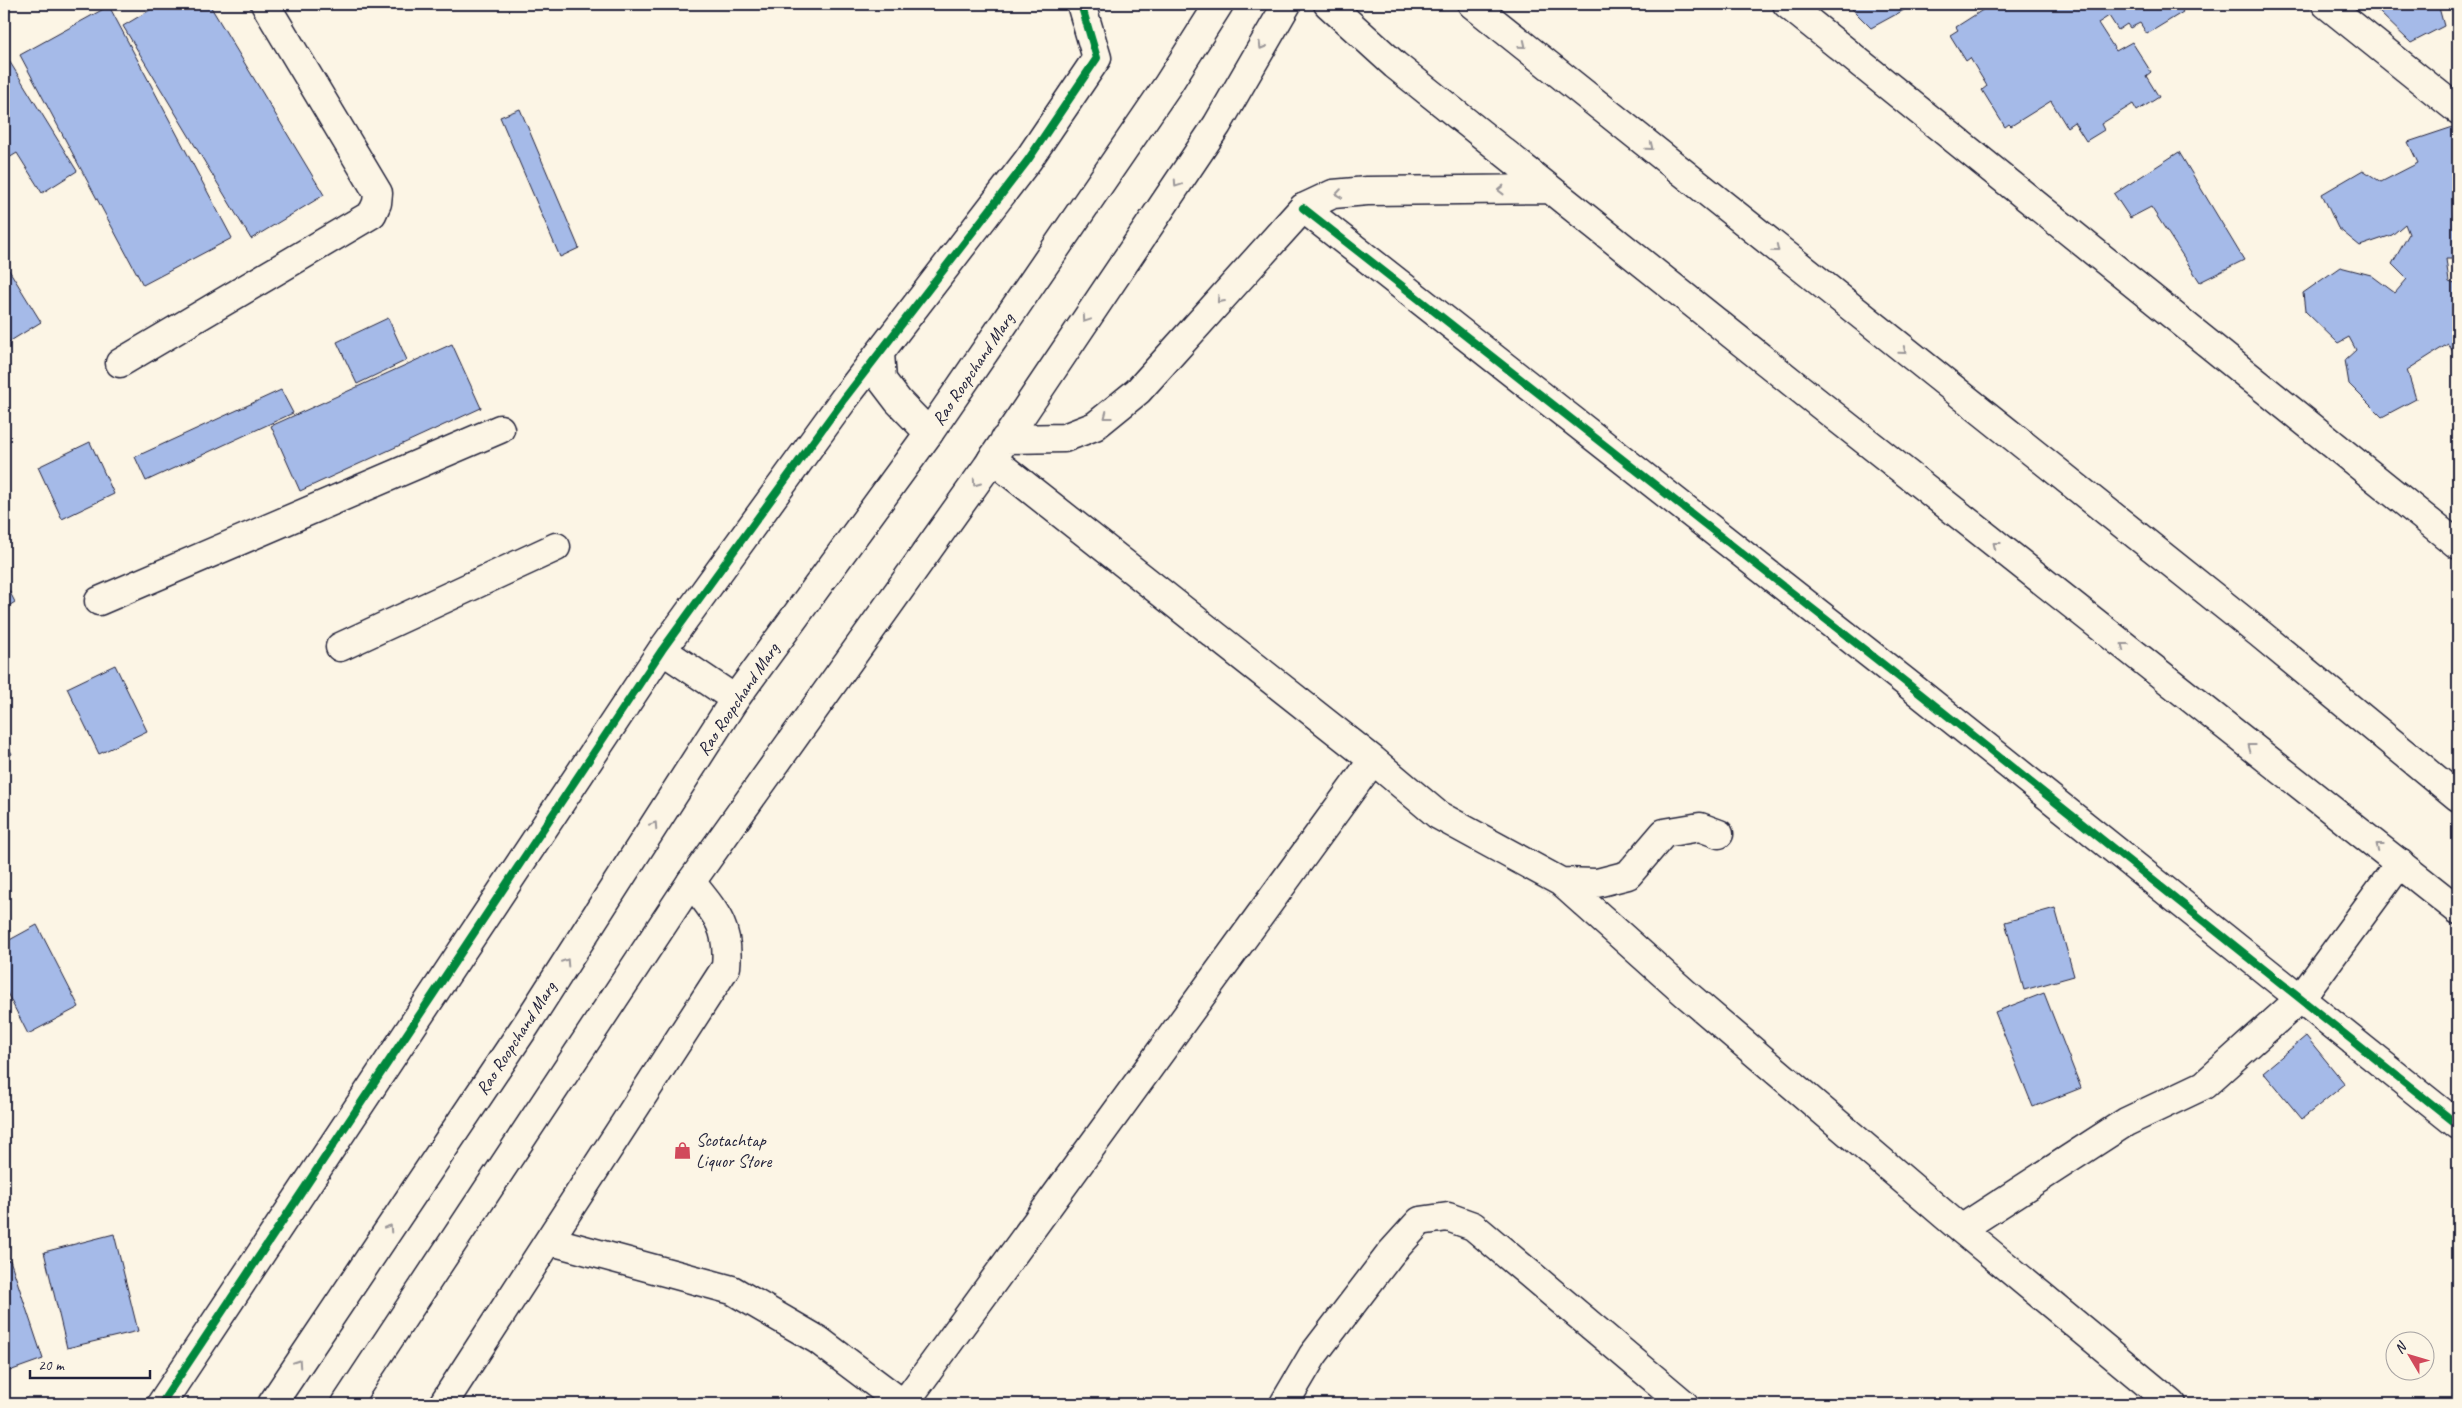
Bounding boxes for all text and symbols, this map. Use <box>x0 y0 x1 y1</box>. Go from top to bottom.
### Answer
one-way arrow <box>1517 40 1526 48</box>
one-way arrow <box>1259 41 1269 50</box>
one-way arrow <box>1644 142 1653 151</box>
one-way arrow <box>1174 179 1183 188</box>
one-way arrow <box>1497 185 1505 195</box>
one-way arrow <box>1335 188 1343 199</box>
one-way arrow <box>1771 244 1780 253</box>
one-way arrow <box>1217 295 1226 304</box>
street label: Rao Roopchand Marg <box>927 307 1020 429</box>
one-way arrow <box>1083 313 1092 323</box>
one-way arrow <box>1897 345 1906 353</box>
one-way arrow <box>1104 410 1113 418</box>
one-way arrow <box>972 477 982 486</box>
one-way arrow <box>1993 541 2002 550</box>
street label: Rao Roopchand Marg <box>692 637 785 759</box>
one-way arrow <box>2121 643 2130 651</box>
one-way arrow <box>2248 744 2257 752</box>
one-way arrow <box>648 822 657 831</box>
one-way arrow <box>2376 844 2385 852</box>
one-way arrow <box>560 958 569 968</box>
street label: Rao Roopchand Marg <box>471 976 562 1099</box>
place label: Scotachtap Liquor Store <box>696 1129 772 1172</box>
shop icon: Scotachtap Liquor Store <box>672 1140 692 1160</box>
one-way arrow <box>383 1225 392 1234</box>
north arrow <box>2384 1330 2434 1380</box>
text: N <box>2391 1338 2411 1357</box>
scale bar <box>30 1348 150 1380</box>
text: 20 m <box>38 1356 65 1375</box>
one-way arrow <box>292 1360 301 1369</box>

